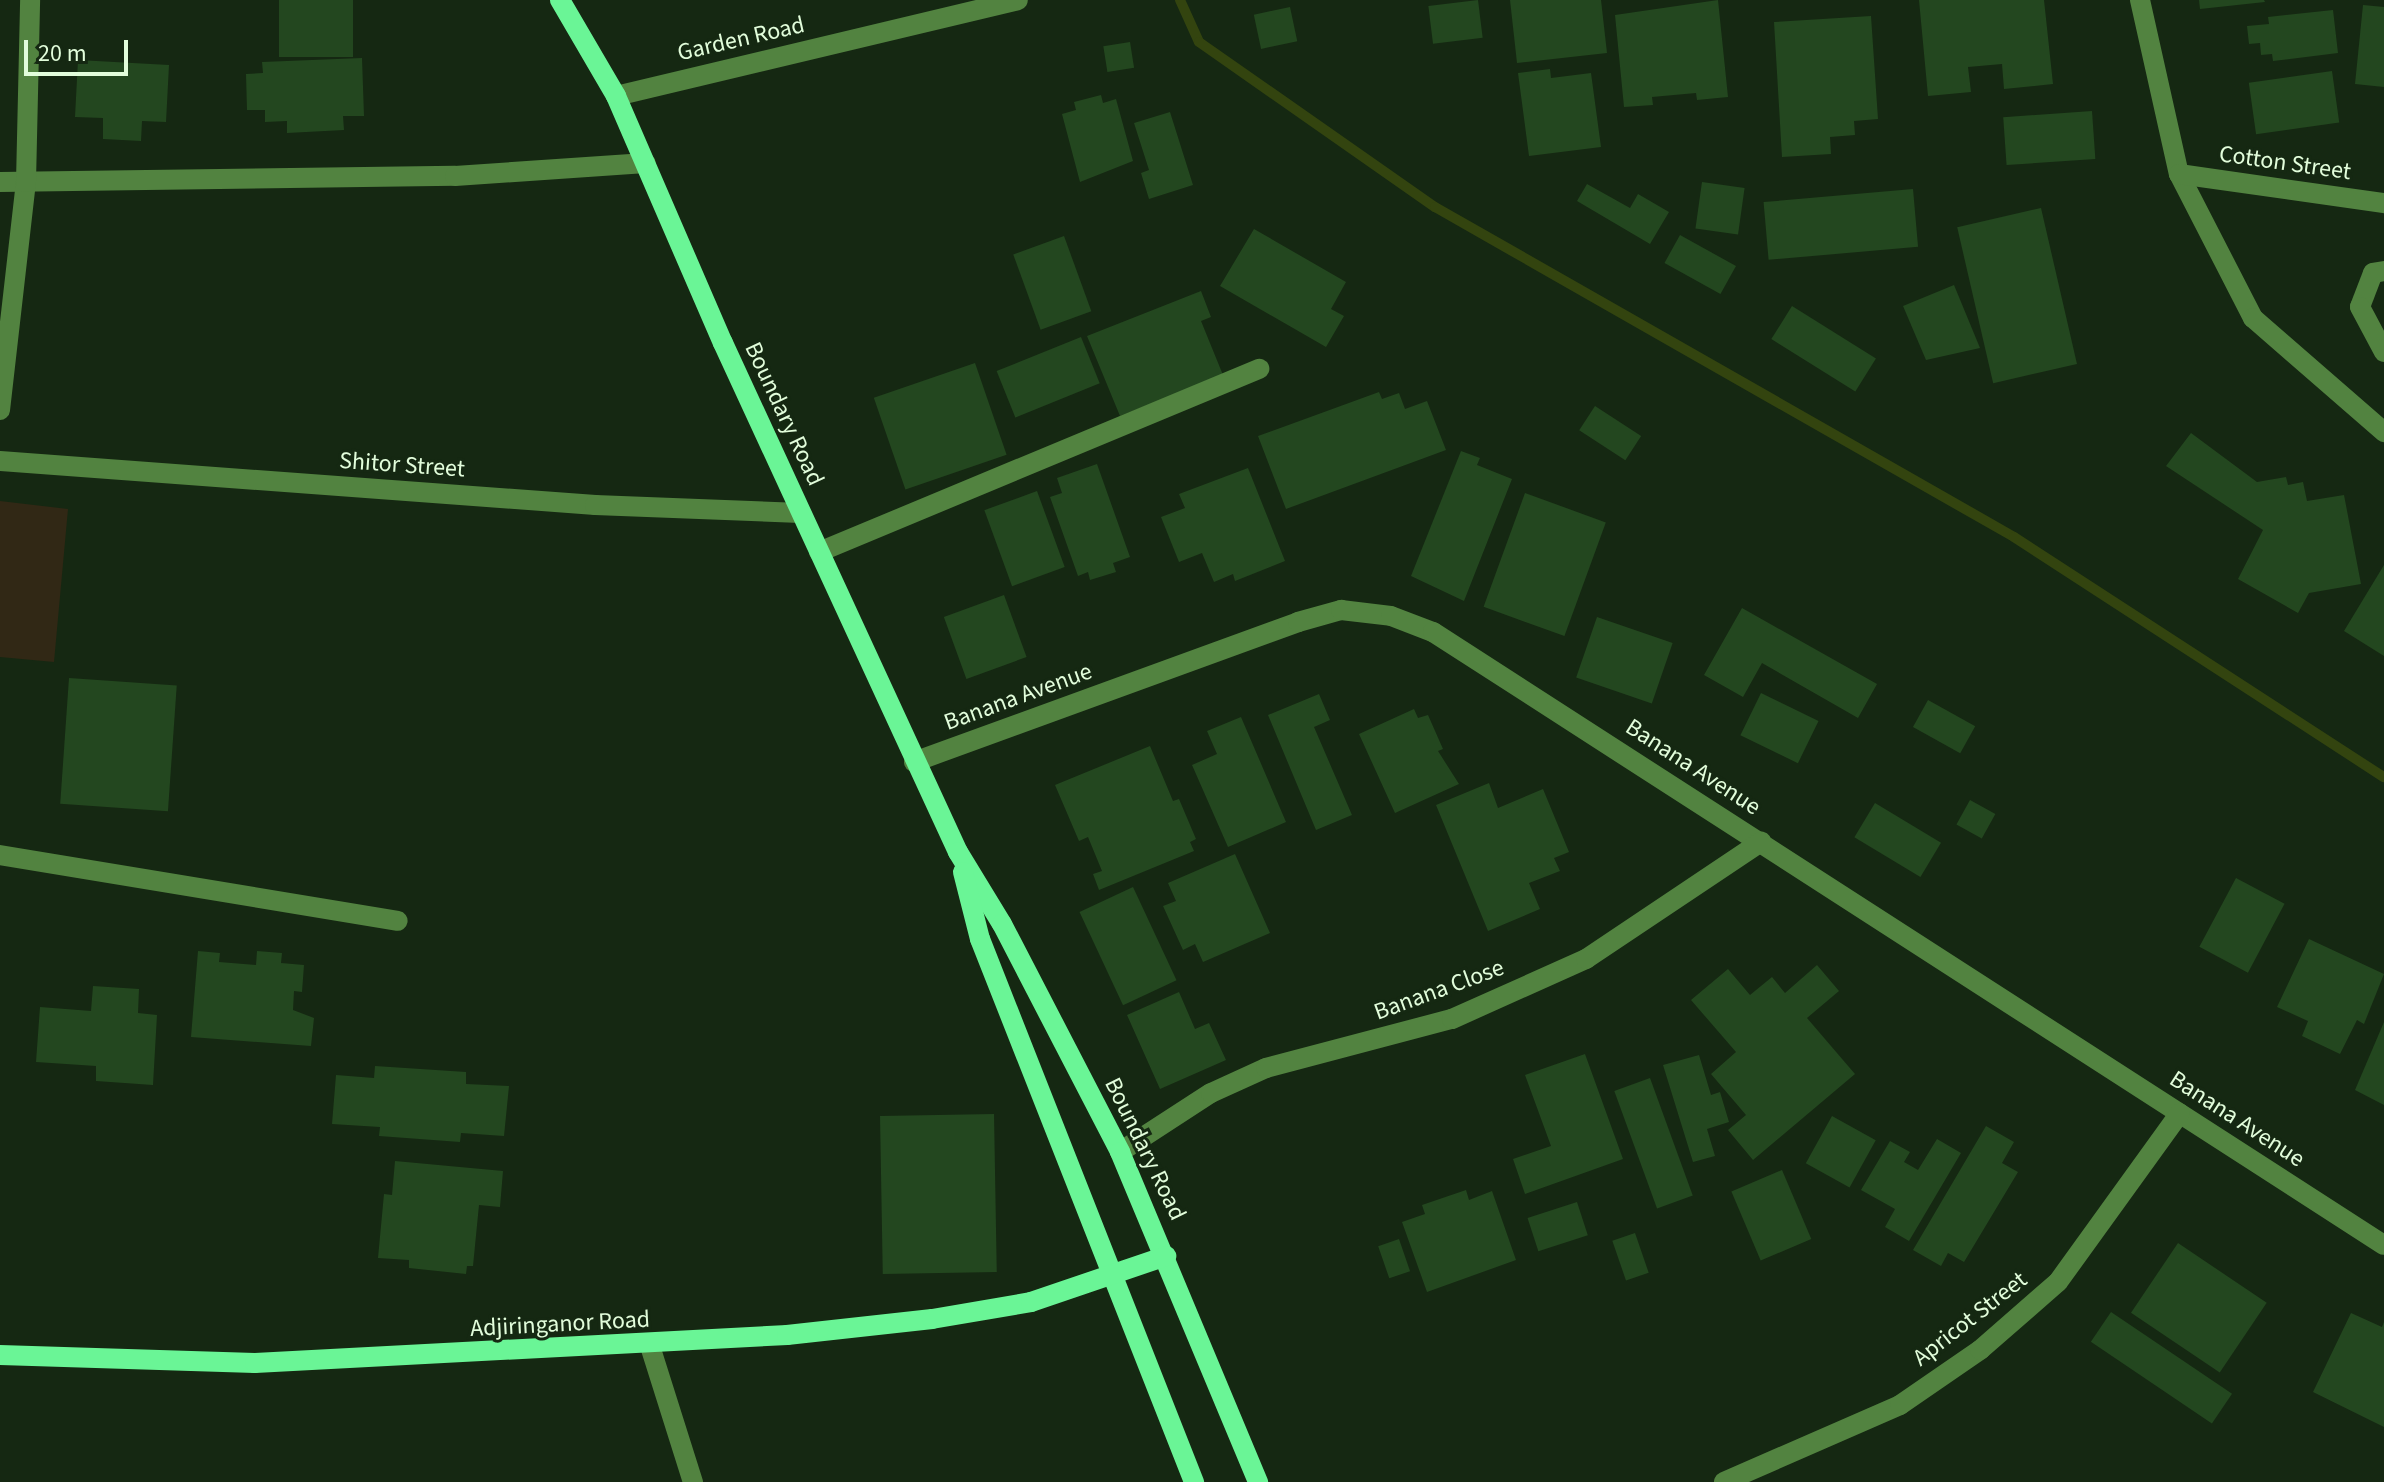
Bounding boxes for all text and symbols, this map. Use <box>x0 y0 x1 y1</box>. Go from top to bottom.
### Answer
street label: Garden Road <box>675 10 807 68</box>
scale bar <box>28 24 132 74</box>
text: 20 m <box>38 36 87 71</box>
street label: Cotton Street <box>2217 140 2353 186</box>
street label: Boundary Road <box>738 338 830 490</box>
street label: Shitor Street <box>338 446 466 484</box>
street label: Banana Avenue <box>940 657 1096 737</box>
street label: Banana Avenue <box>1620 713 1766 821</box>
street label: Banana Close <box>1370 953 1508 1027</box>
street label: Banana Avenue <box>2164 1065 2310 1173</box>
street label: Boundary Road <box>1098 1073 1192 1225</box>
street label: Apricot Street <box>1907 1266 2033 1372</box>
street label: Adjiringanor Road <box>469 1305 651 1343</box>

